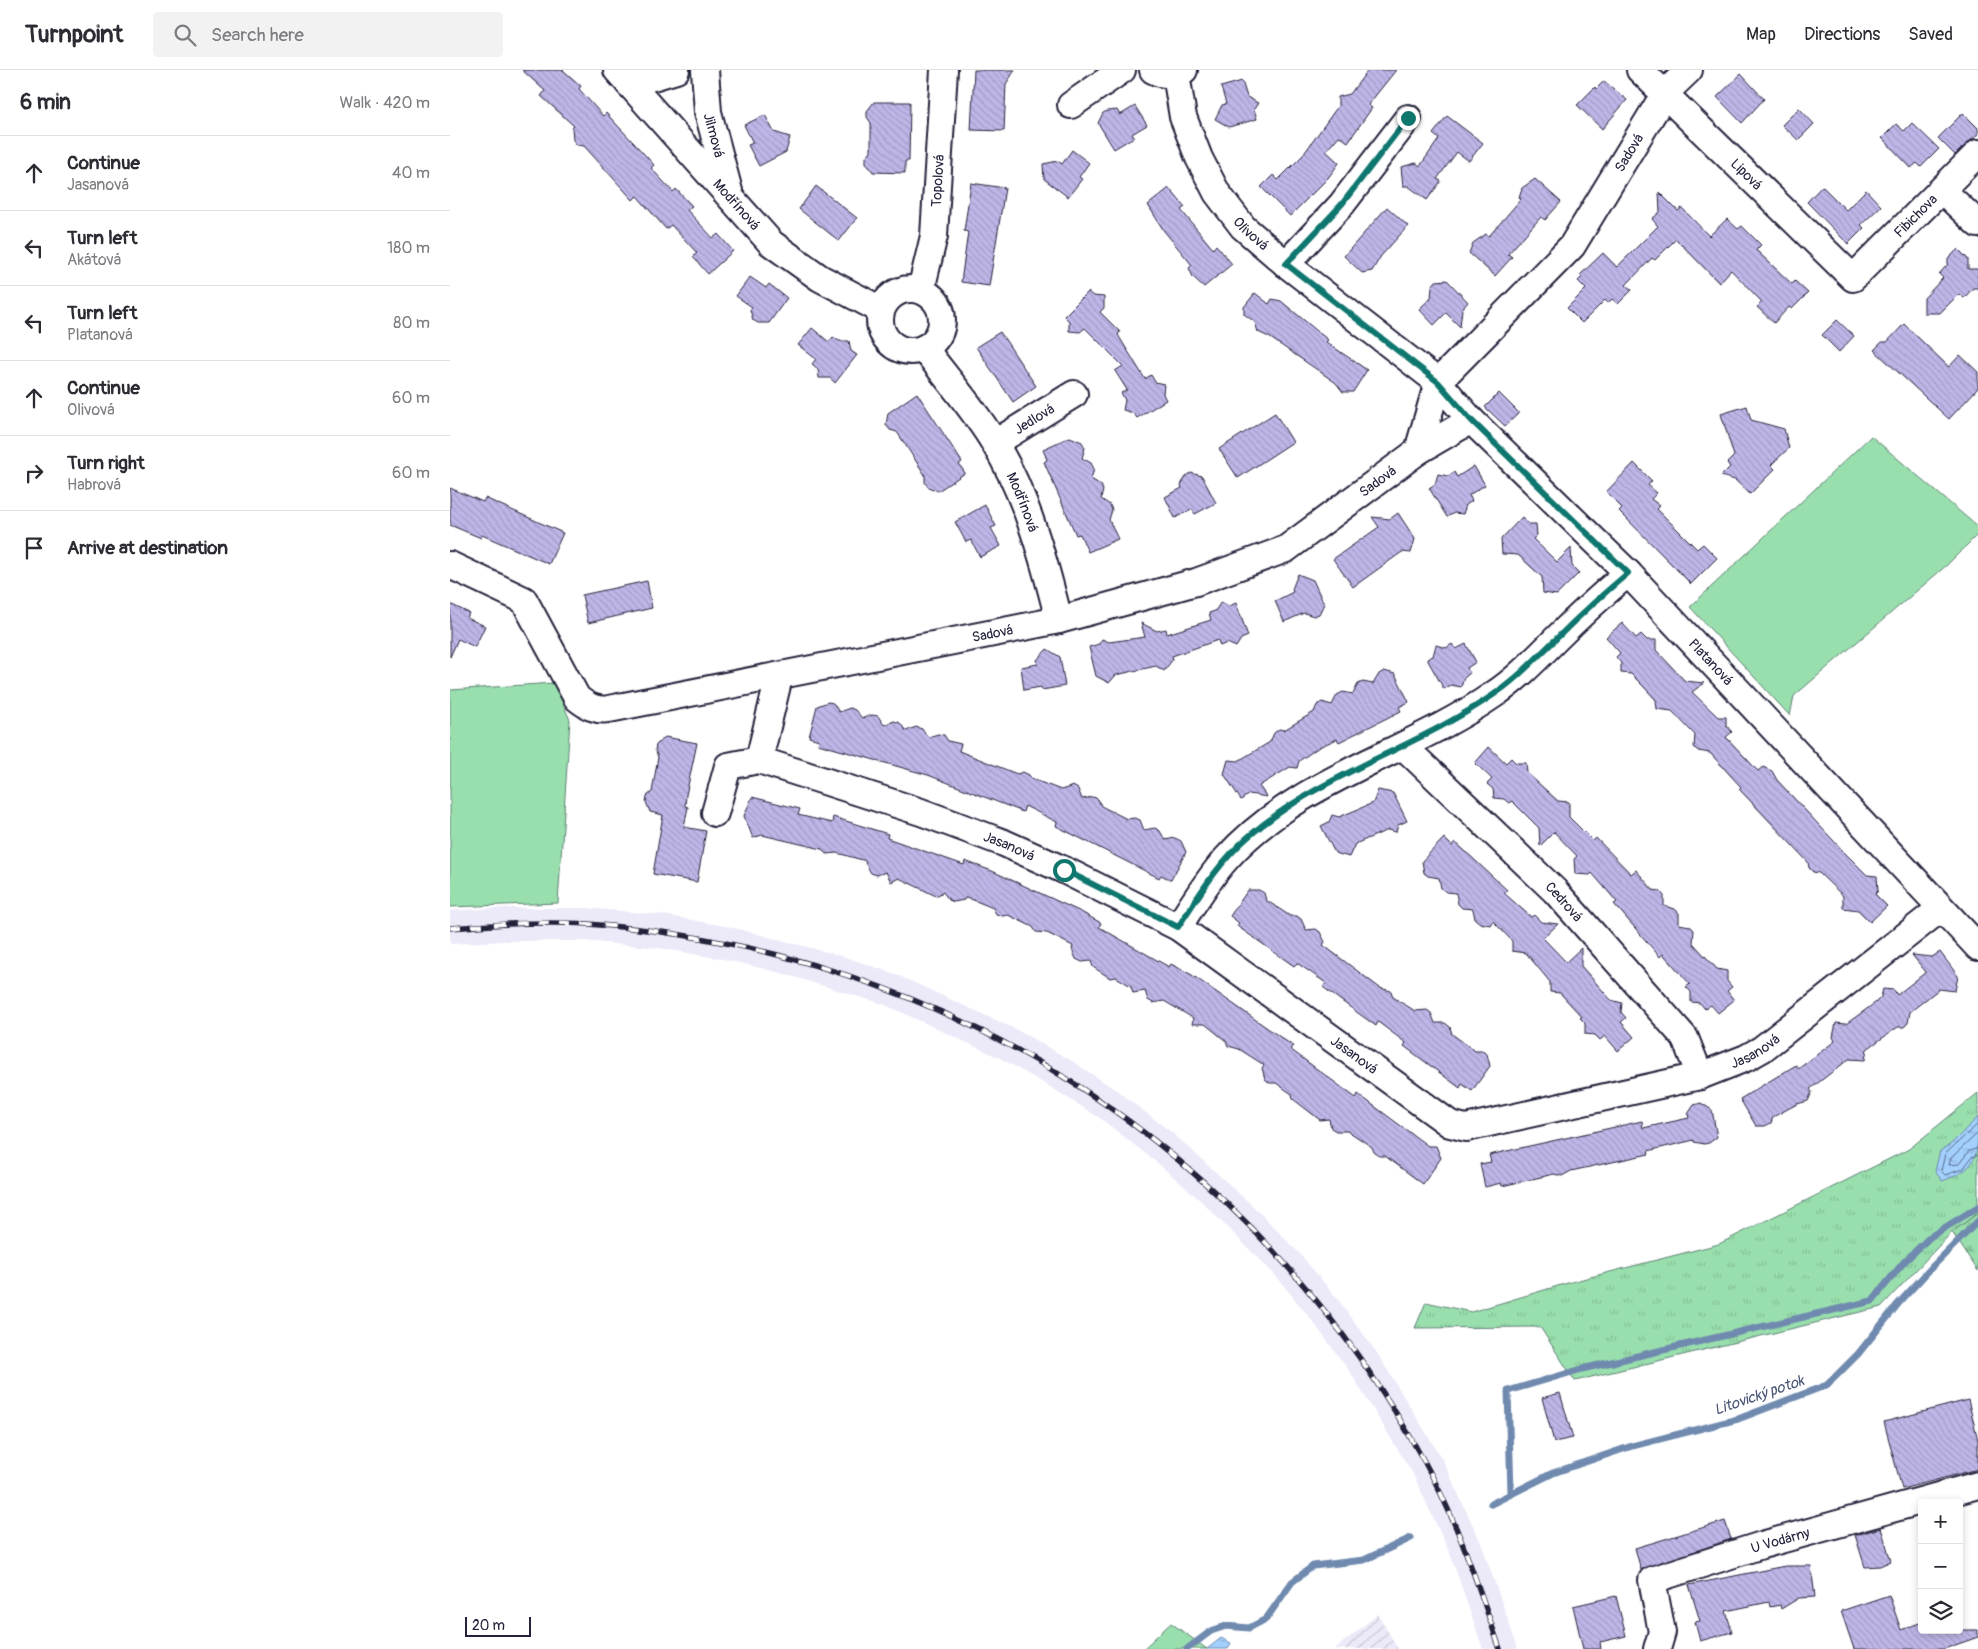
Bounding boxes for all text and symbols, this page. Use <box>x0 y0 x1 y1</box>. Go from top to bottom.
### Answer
search box <box>153 12 503 57</box>
text: Turnpoint <box>25 20 123 49</box>
icon: search <box>171 21 199 49</box>
text: Search here <box>211 23 304 47</box>
text: Map <box>1746 23 1776 46</box>
text: Directions <box>1804 23 1880 46</box>
text: Saved <box>1908 23 1953 46</box>
text: 6 min <box>20 89 71 116</box>
text: Walk · 420 m <box>339 93 430 113</box>
route end <box>1397 107 1420 130</box>
street label: Jilmová <box>700 111 728 159</box>
street label: Sadová <box>1611 131 1647 175</box>
text: Continue <box>67 151 140 175</box>
street label: Topolová <box>928 154 948 207</box>
street label: Lipová <box>1727 155 1766 194</box>
icon: ahead <box>20 159 48 187</box>
text: 40 m <box>392 163 430 183</box>
text: Jasanová <box>67 175 129 195</box>
street label: Modřínová <box>709 176 763 234</box>
street label: Fibichova <box>1891 191 1941 241</box>
street label: Olivová <box>1229 214 1272 254</box>
text: Turn left <box>67 226 137 250</box>
icon: left <box>20 234 48 262</box>
text: 180 m <box>387 238 430 258</box>
text: Akátová <box>67 250 121 270</box>
text: Turn left <box>67 301 137 325</box>
icon: left <box>20 309 48 337</box>
text: 80 m <box>393 313 430 333</box>
text: Platanová <box>67 325 133 345</box>
text: Continue <box>67 376 140 400</box>
icon: ahead <box>20 384 48 412</box>
text: 60 m <box>392 388 430 408</box>
text: Olivová <box>67 400 115 420</box>
street label: Jedlová <box>1011 400 1058 438</box>
text: Turn right <box>67 451 145 475</box>
icon: right <box>20 459 48 487</box>
street label: Sadová <box>1356 462 1400 501</box>
text: 60 m <box>392 463 430 483</box>
street label: Modřínová <box>1003 470 1042 534</box>
text: Habrová <box>67 475 121 495</box>
icon: arrive <box>20 534 48 562</box>
text: Arrive at destination <box>67 536 228 560</box>
street label: Sadová <box>970 621 1015 646</box>
street label: Platanová <box>1685 635 1737 689</box>
street label: Jasanová <box>981 828 1037 865</box>
route start <box>1053 859 1076 882</box>
street label: Cedrová <box>1542 878 1586 925</box>
street label: Jasanová <box>1728 1030 1783 1072</box>
street label: Jasanová <box>1327 1032 1381 1078</box>
water label: Litovický potok <box>1712 1371 1808 1420</box>
map controls <box>1918 1499 1963 1634</box>
button: + <box>1918 1499 1963 1544</box>
street label: U Vodárny <box>1749 1524 1812 1557</box>
button: − <box>1918 1544 1963 1589</box>
button: layers <box>1918 1589 1963 1634</box>
scale bar <box>465 1614 531 1637</box>
text: 20 m <box>472 1617 505 1634</box>

